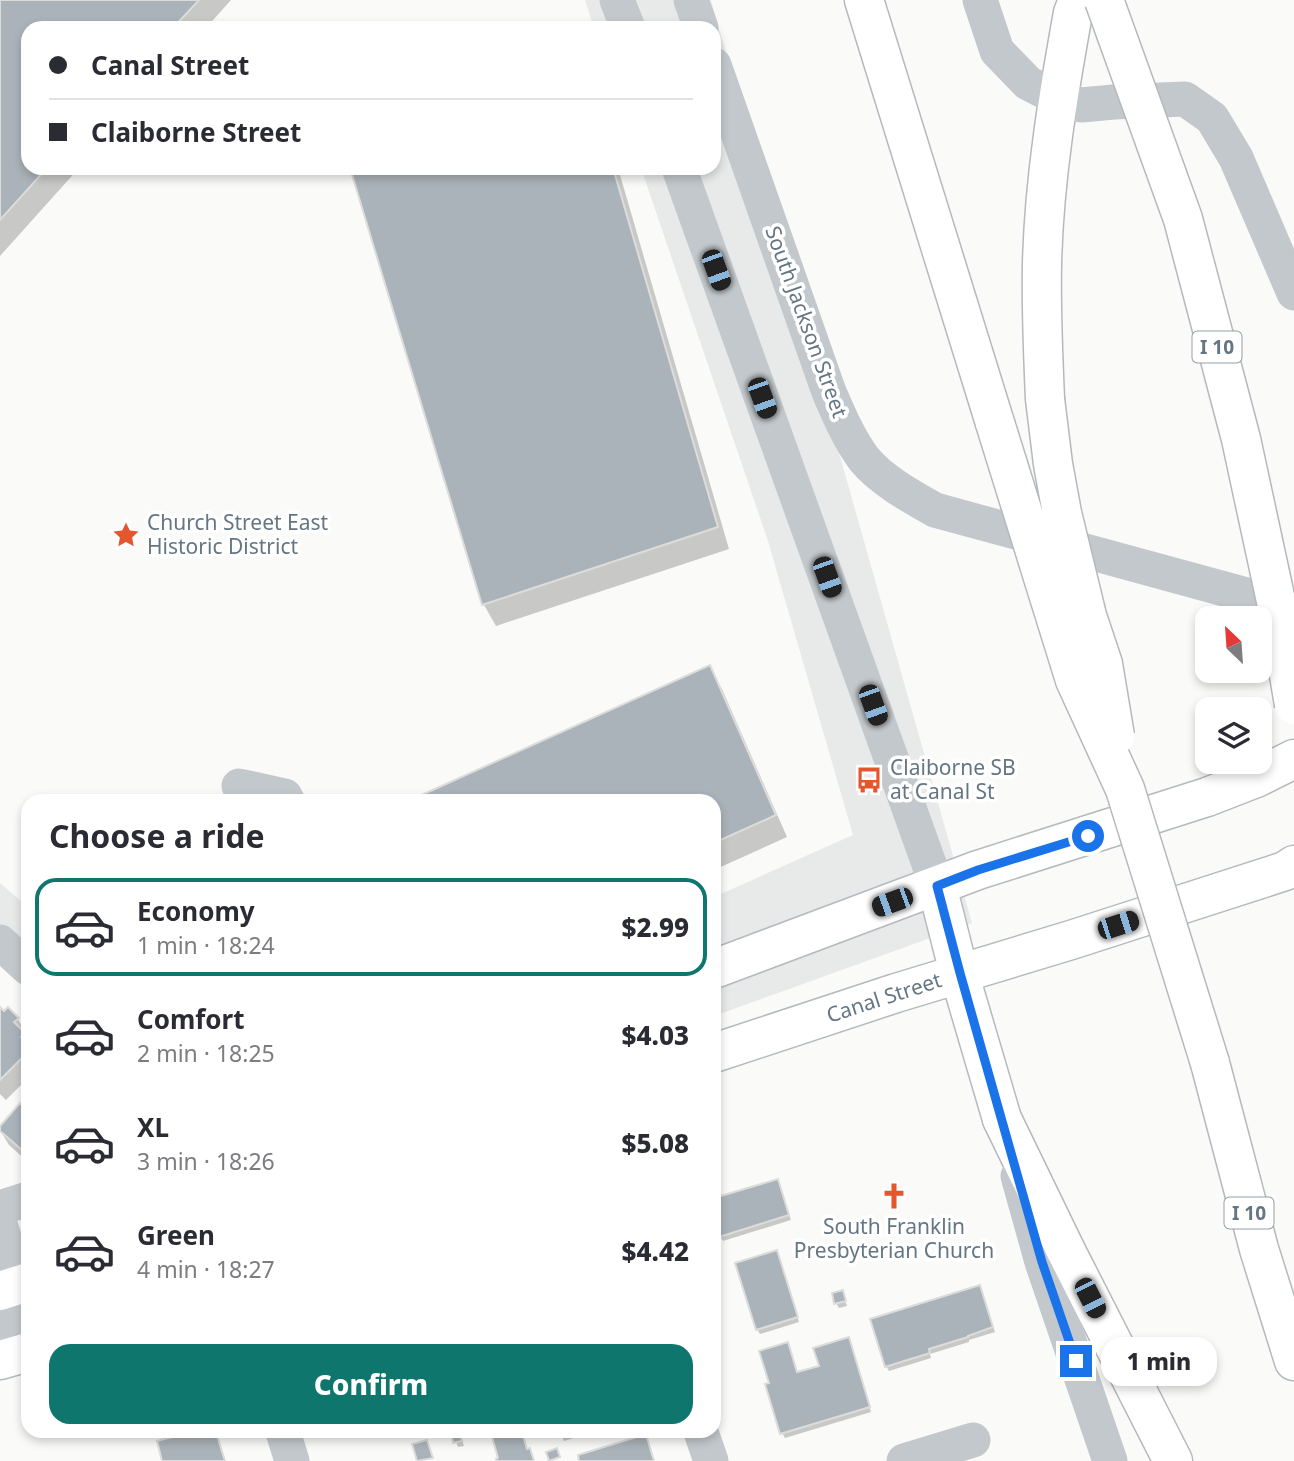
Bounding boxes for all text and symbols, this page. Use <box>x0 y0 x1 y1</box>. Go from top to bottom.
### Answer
text: Canal Street <box>91 47 249 83</box>
text: Claiborne Street <box>91 114 301 150</box>
street label: South Jackson Street <box>759 222 855 422</box>
car <box>699 247 734 293</box>
road number: I 10 <box>1192 332 1242 362</box>
car <box>745 375 780 421</box>
place label: Church Street East Historic District <box>147 508 329 560</box>
place icon: Church Street East Historic District <box>111 520 141 550</box>
car <box>810 554 845 600</box>
north arrow <box>1195 606 1272 682</box>
map controls <box>1195 606 1272 774</box>
car <box>856 682 891 728</box>
button: layers <box>1195 697 1272 774</box>
place label: Claiborne SB at Canal St <box>890 753 1016 805</box>
bus stop icon: Claiborne SB at Canal St <box>854 765 884 795</box>
text: Choose a ride <box>49 814 265 857</box>
route start <box>1072 820 1104 852</box>
car <box>869 885 916 919</box>
text: Economy <box>137 893 255 929</box>
icon: car <box>53 896 116 959</box>
text: $2.99 <box>622 909 689 945</box>
car <box>1095 909 1142 941</box>
text: 1 min · 18:24 <box>137 929 275 961</box>
street label: Canal Street <box>823 965 945 1029</box>
text: Comfort <box>137 1001 245 1037</box>
icon: car <box>53 1004 116 1067</box>
text: $4.03 <box>622 1017 689 1053</box>
text: 2 min · 18:25 <box>137 1037 275 1069</box>
text: XL <box>137 1109 169 1145</box>
icon: car <box>53 1112 116 1175</box>
text: $5.08 <box>622 1125 689 1161</box>
text: 3 min · 18:26 <box>137 1145 275 1177</box>
church icon: South Franklin Presbyterian Church <box>879 1181 909 1211</box>
road number: I 10 <box>1224 1198 1274 1228</box>
place label: South Franklin Presbyterian Church <box>794 1212 994 1264</box>
text: Green <box>137 1217 215 1253</box>
icon: car <box>53 1220 116 1283</box>
text: $4.42 <box>622 1233 689 1269</box>
text: 4 min · 18:27 <box>137 1253 275 1285</box>
car <box>1072 1275 1109 1321</box>
callout: 1 min <box>1100 1336 1216 1386</box>
button: Confirm <box>49 1344 693 1424</box>
route end <box>1060 1345 1092 1377</box>
text: 1 min <box>1127 1345 1191 1377</box>

